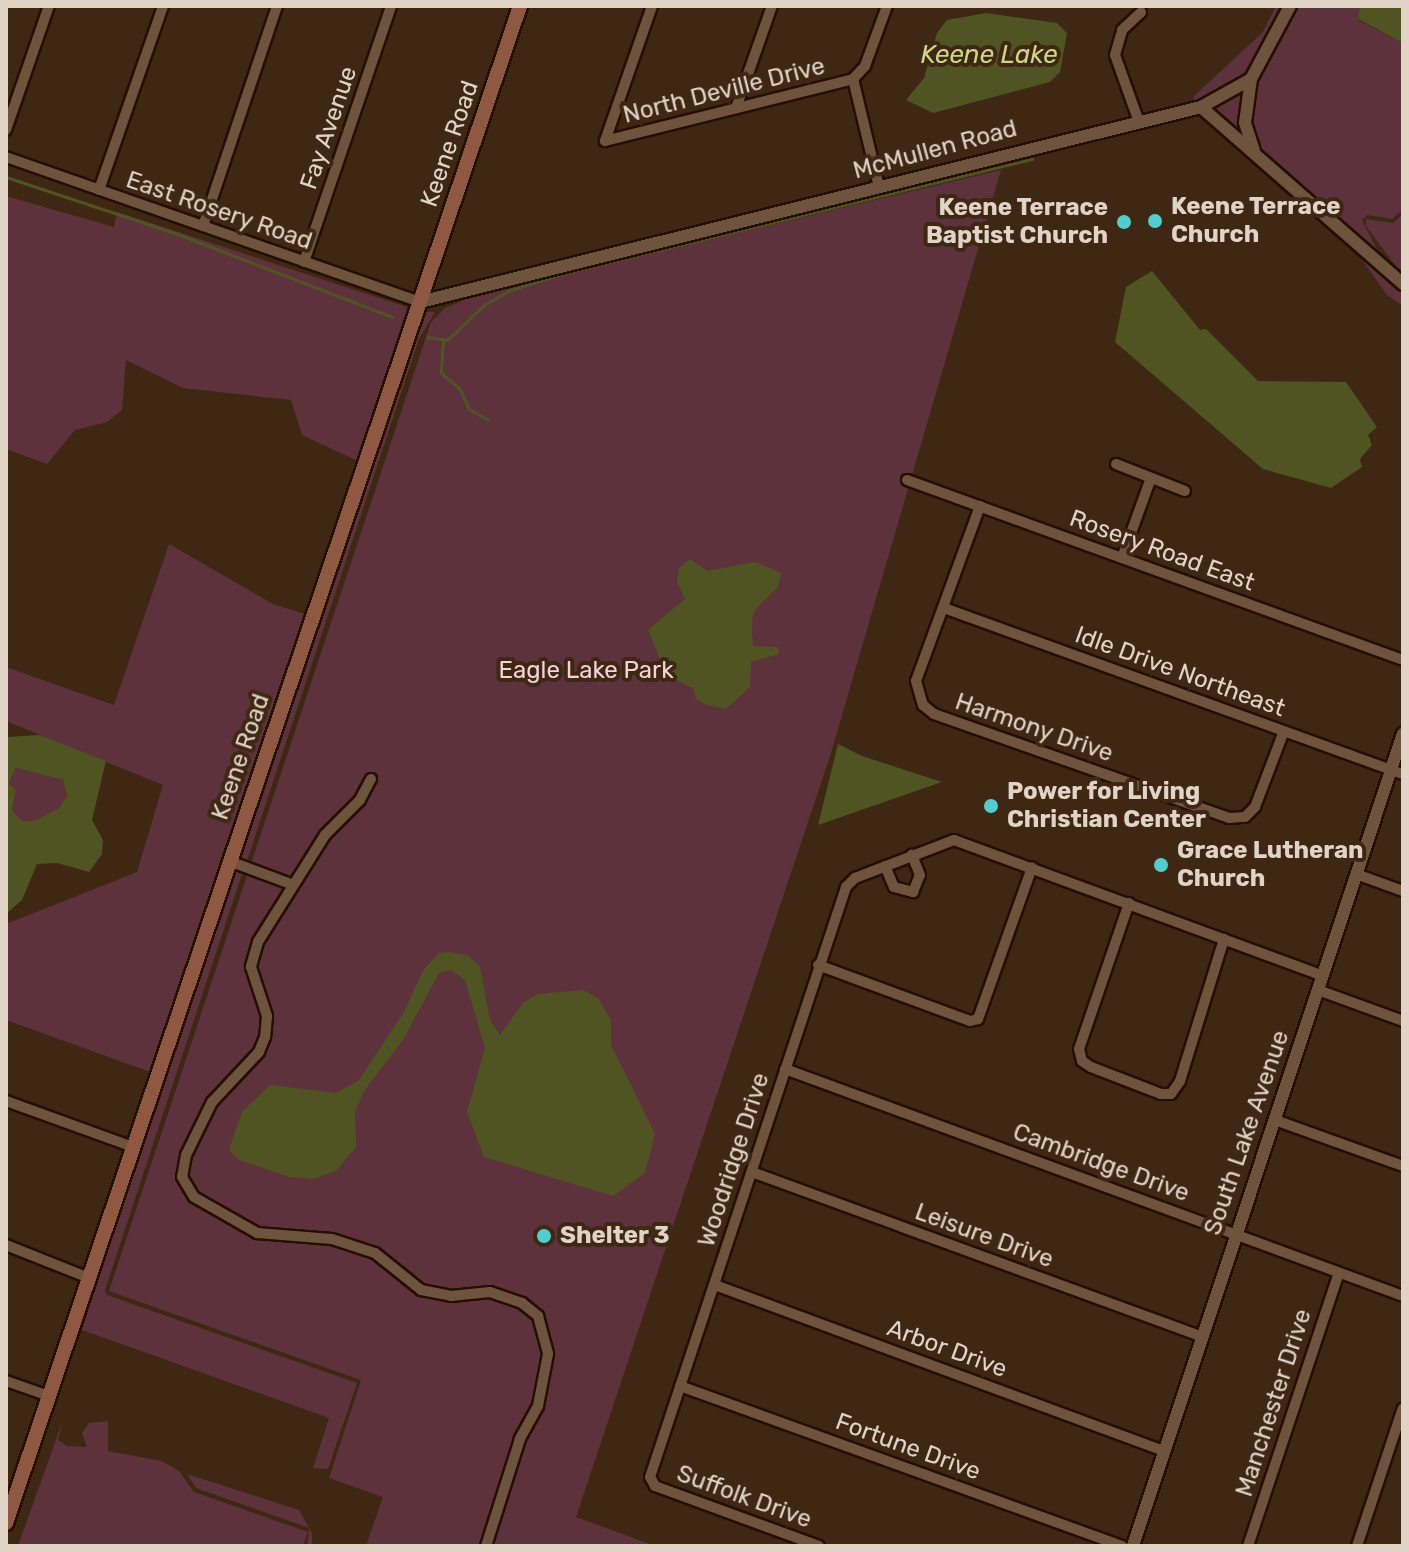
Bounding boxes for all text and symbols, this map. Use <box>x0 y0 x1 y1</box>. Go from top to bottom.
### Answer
water label: Keene Lake <box>920 39 1058 71</box>
street label: North Deville Drive <box>620 52 828 130</box>
street label: Fay Avenue <box>294 62 364 194</box>
street label: Keene Road <box>415 77 485 211</box>
street label: McMullen Road <box>850 114 1020 186</box>
street label: East Rosery Road <box>122 166 316 256</box>
place label: Keene Terrace Church <box>1171 193 1341 249</box>
place label: Keene Terrace Baptist Church <box>926 194 1108 250</box>
marker: Keene Terrace Church <box>1146 212 1164 230</box>
marker: Keene Terrace Baptist Church <box>1115 213 1133 231</box>
street label: Rosery Road East <box>1065 504 1259 598</box>
street label: Idle Drive Northeast <box>1071 621 1289 723</box>
park label: Eagle Lake Park <box>498 657 674 685</box>
street label: Harmony Drive <box>951 687 1117 769</box>
street label: Keene Road <box>206 690 276 824</box>
place label: Power for Living Christian Center <box>1007 778 1206 834</box>
marker: Power for Living Christian Center <box>982 797 1000 815</box>
place label: Grace Lutheran Church <box>1177 837 1364 893</box>
marker: Grace Lutheran Church <box>1152 856 1170 874</box>
street label: South Lake Avenue <box>1198 1027 1296 1239</box>
street label: Woodridge Drive <box>692 1069 776 1251</box>
street label: Cambridge Drive <box>1009 1118 1193 1208</box>
street label: Leisure Drive <box>911 1198 1057 1274</box>
place label: Shelter 3 <box>560 1222 670 1250</box>
marker: Shelter 3 <box>535 1227 553 1245</box>
street label: Manchester Drive <box>1230 1305 1318 1501</box>
street label: Arbor Drive <box>883 1314 1011 1384</box>
street label: Fortune Drive <box>832 1407 984 1487</box>
street label: Suffolk Drive <box>673 1459 815 1535</box>

